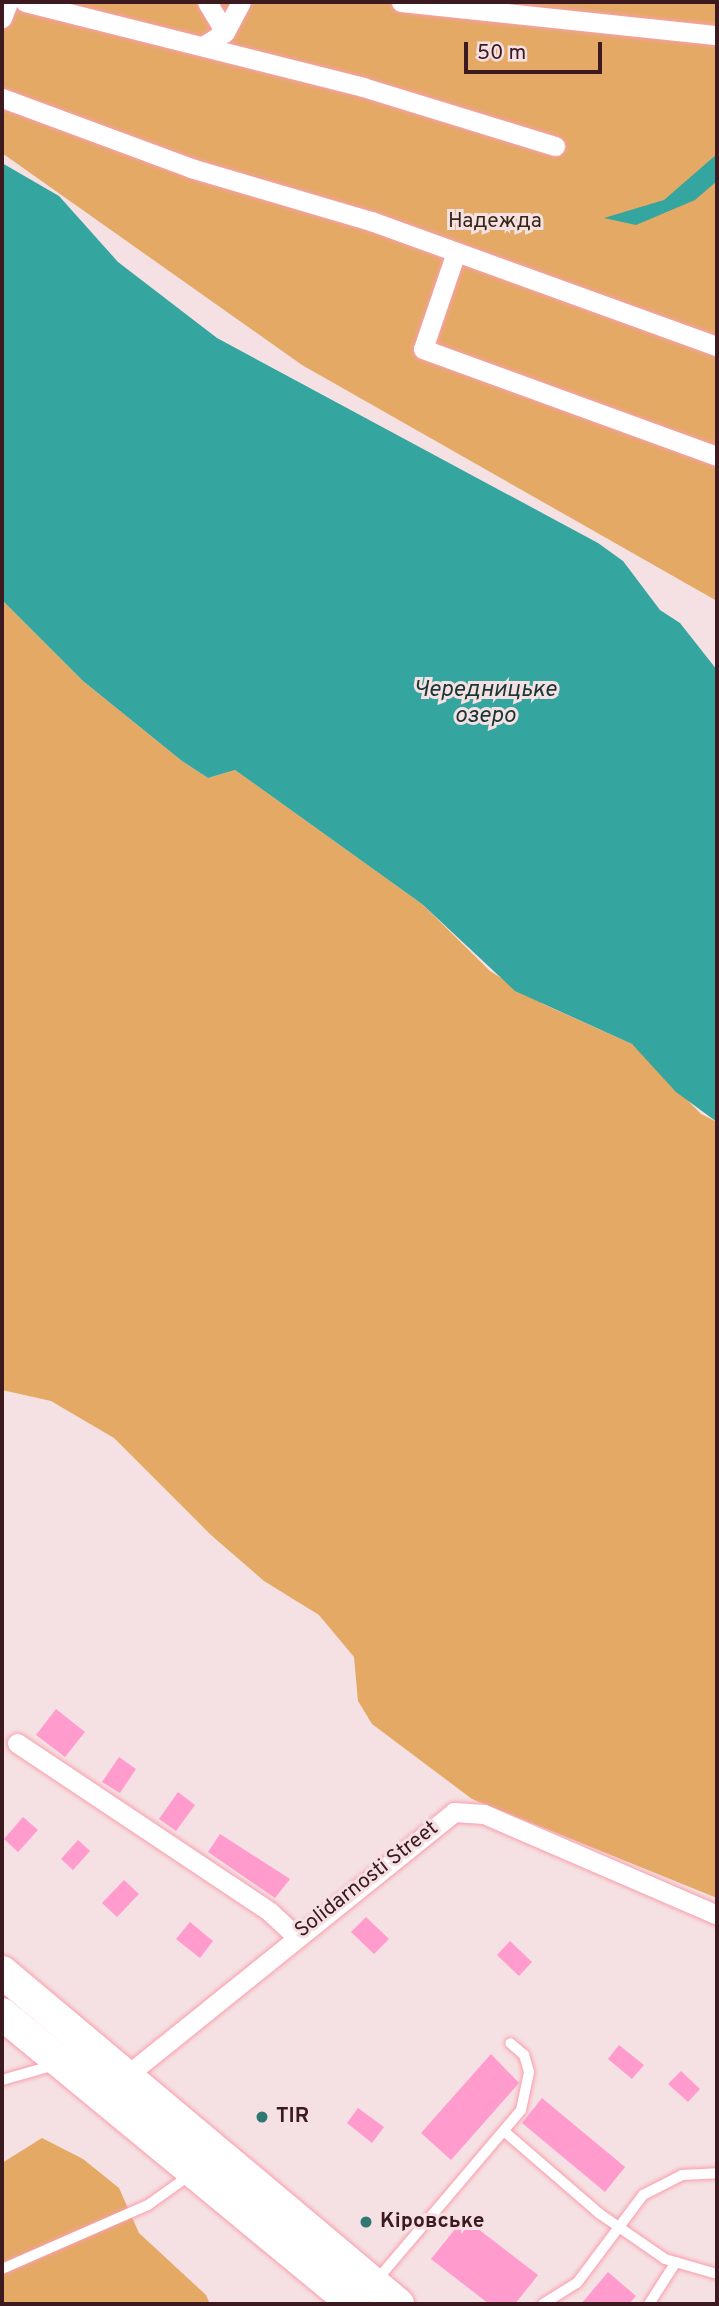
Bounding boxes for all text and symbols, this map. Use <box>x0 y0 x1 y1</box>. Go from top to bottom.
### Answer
scale bar <box>467 28 605 72</box>
text: 50 m <box>477 40 526 67</box>
park label: Надежда <box>448 209 542 235</box>
water label: Чередницьке озеро <box>414 677 556 731</box>
street label: Solidarnosti Street <box>290 1816 444 1944</box>
place label: TIR <box>276 2104 309 2130</box>
marker: TIR <box>254 2109 270 2125</box>
place label: Кіровське <box>380 2209 484 2235</box>
marker: Кіровське <box>358 2214 374 2230</box>

